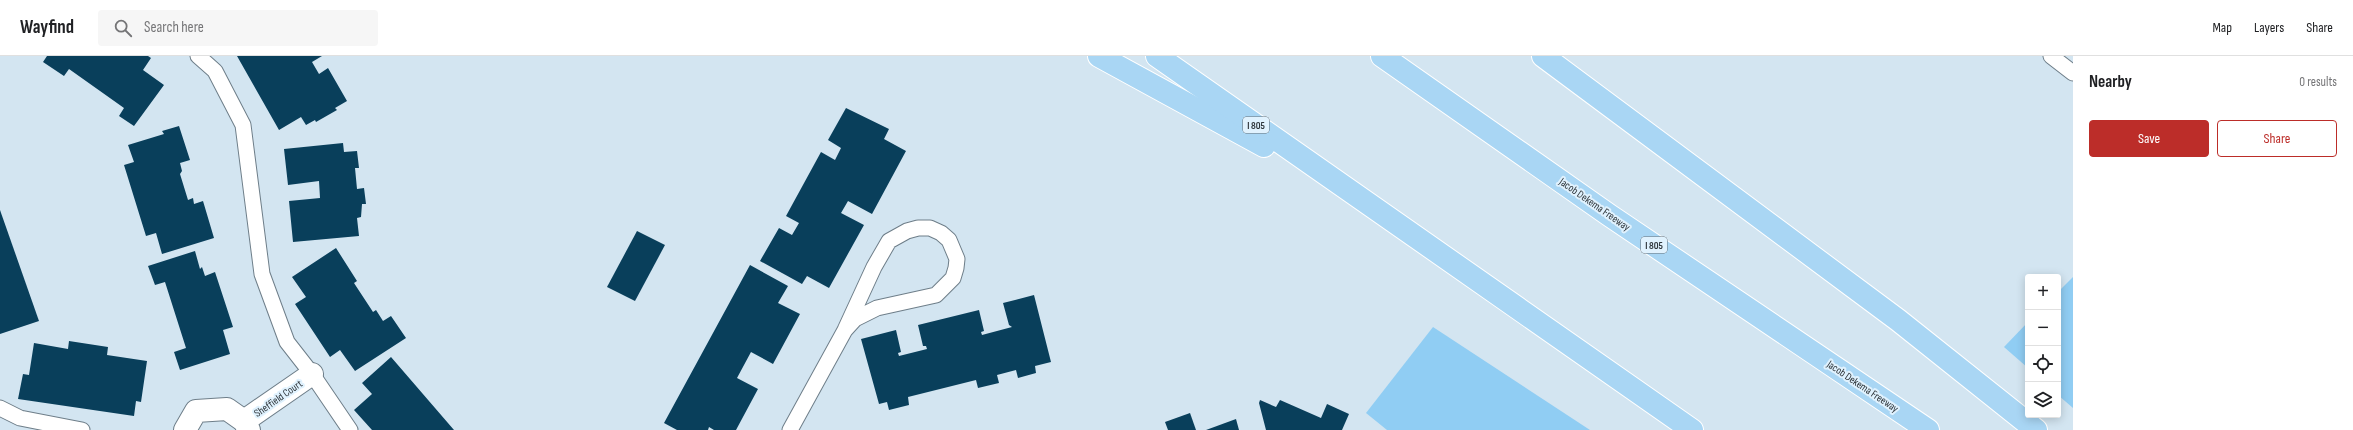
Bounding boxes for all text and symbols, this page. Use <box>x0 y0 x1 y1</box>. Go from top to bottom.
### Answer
search box <box>98 10 378 46</box>
text: Wayfind <box>20 16 74 39</box>
icon: search <box>112 17 134 39</box>
text: Search here <box>144 18 204 37</box>
text: Map <box>2212 19 2232 36</box>
text: Layers <box>2254 19 2284 36</box>
text: Share <box>2306 19 2333 36</box>
text: Nearby <box>2089 72 2132 92</box>
text: 0 results <box>2299 74 2337 90</box>
road number: I 805 <box>1243 117 1269 133</box>
button: Save <box>2089 120 2209 157</box>
button: Share <box>2217 120 2337 157</box>
street label: Jacob Dekema Freeway <box>1556 175 1633 234</box>
road number: I 805 <box>1641 237 1667 253</box>
map controls <box>2025 274 2061 418</box>
button: + <box>2025 274 2061 310</box>
button: − <box>2025 310 2061 346</box>
button: locate <box>2025 346 2061 382</box>
street label: Jacob Dekema Freeway <box>1824 357 1902 416</box>
street label: Sheffield Court <box>252 377 305 420</box>
button: layers <box>2025 382 2061 418</box>

